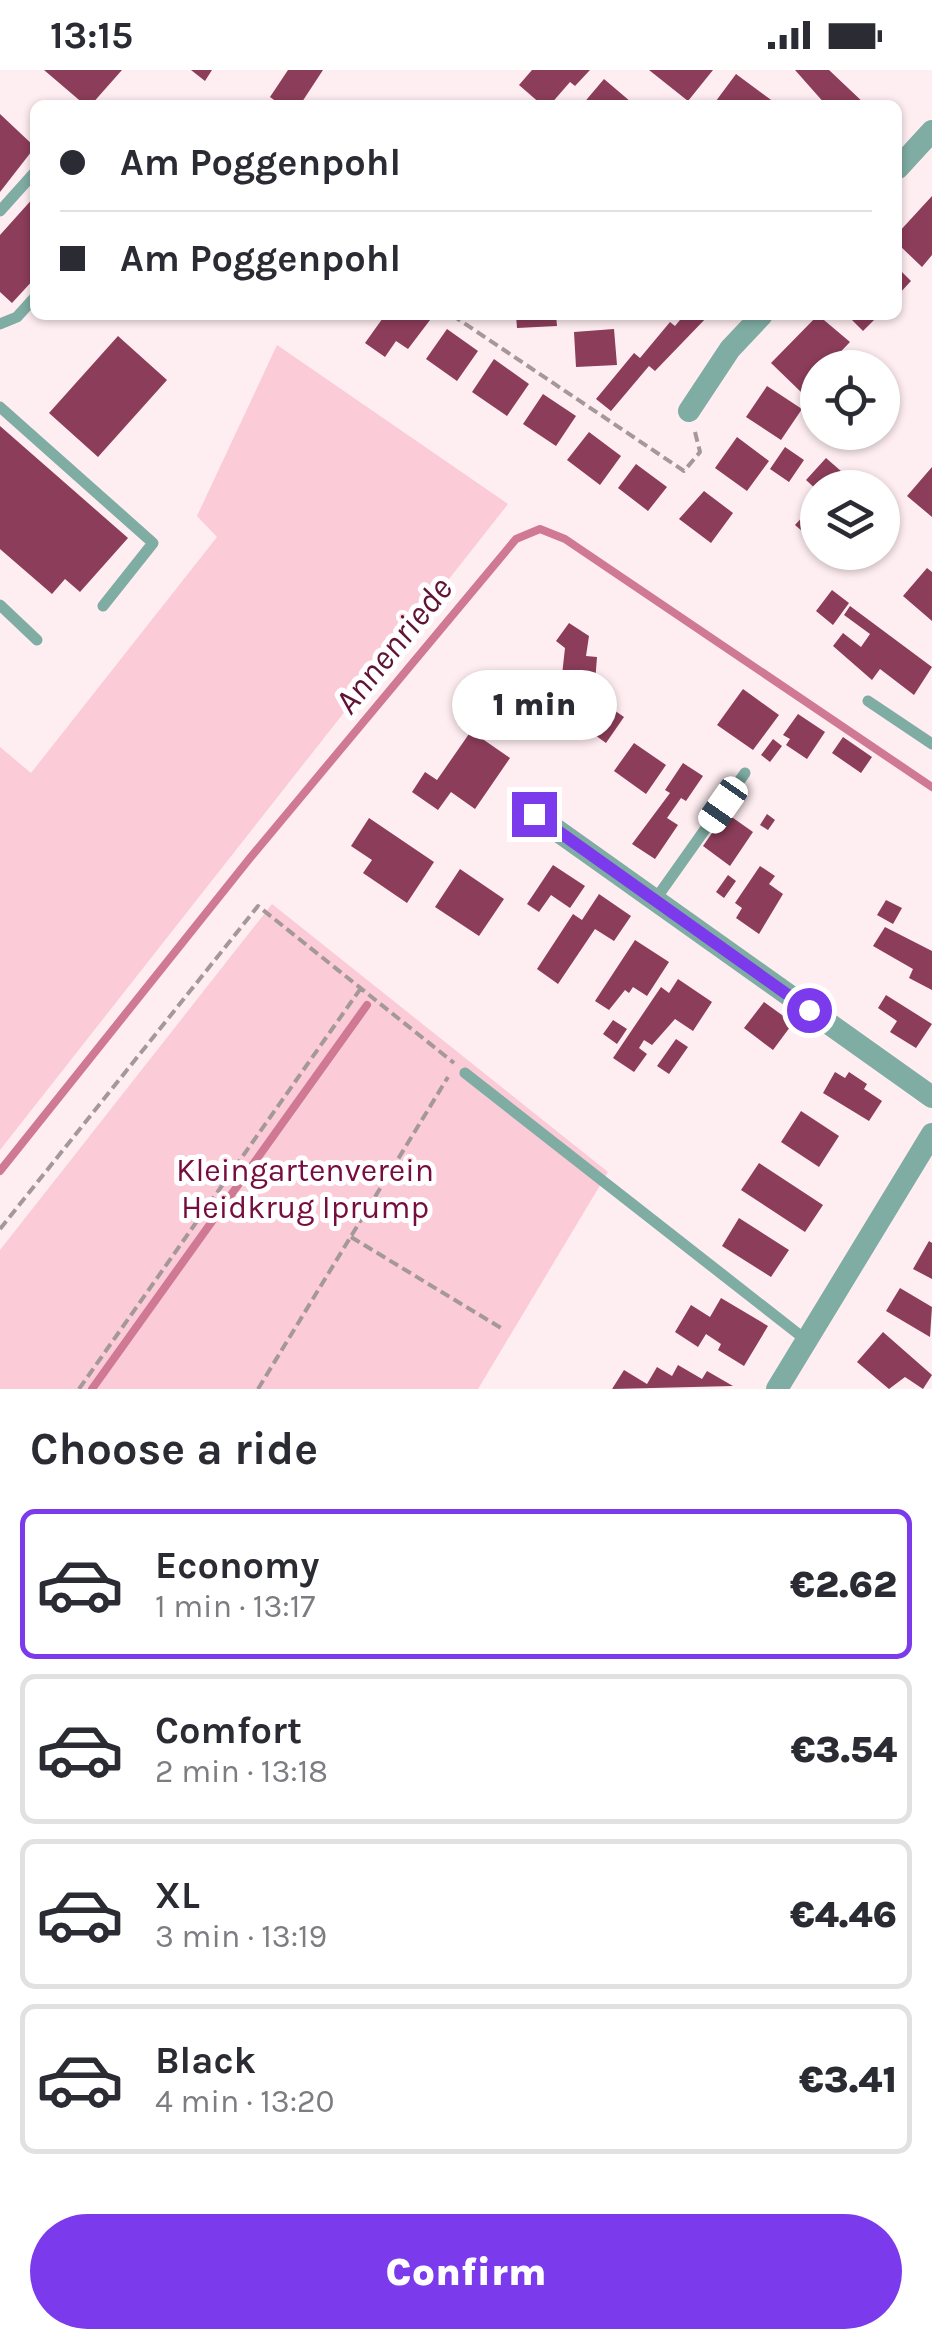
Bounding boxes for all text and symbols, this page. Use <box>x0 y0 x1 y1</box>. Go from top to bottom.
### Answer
text: 13:15 <box>50 13 133 58</box>
text: Am Poggenpohl <box>120 140 401 185</box>
text: Am Poggenpohl <box>120 236 401 281</box>
map controls <box>800 350 900 570</box>
button: locate <box>800 350 900 450</box>
button: layers <box>800 470 900 570</box>
water label: Annenriede <box>326 569 461 722</box>
callout: 1 min <box>452 669 616 739</box>
text: 1 min <box>493 686 576 723</box>
car <box>694 772 752 838</box>
route end <box>512 792 557 837</box>
route start <box>787 988 832 1033</box>
park label: Kleingartenverein Heidkrug Iprump <box>176 1152 434 1226</box>
text: Choose a ride <box>30 1423 318 1475</box>
icon: car <box>35 1539 125 1629</box>
text: Economy <box>155 1543 319 1588</box>
text: €2.62 <box>790 1562 897 1607</box>
text: 1 min · 13:17 <box>155 1588 315 1625</box>
icon: car <box>35 1704 125 1794</box>
text: Comfort <box>155 1708 302 1753</box>
text: €3.54 <box>791 1727 897 1772</box>
text: 2 min · 13:18 <box>155 1753 328 1790</box>
icon: car <box>35 1869 125 1959</box>
text: XL <box>155 1873 200 1918</box>
text: €4.46 <box>790 1892 897 1937</box>
text: 3 min · 13:19 <box>155 1918 327 1955</box>
icon: car <box>35 2034 125 2124</box>
text: Black <box>155 2038 256 2083</box>
text: €3.41 <box>799 2057 897 2102</box>
text: 4 min · 13:20 <box>155 2083 335 2120</box>
button: Confirm <box>30 2214 902 2329</box>

